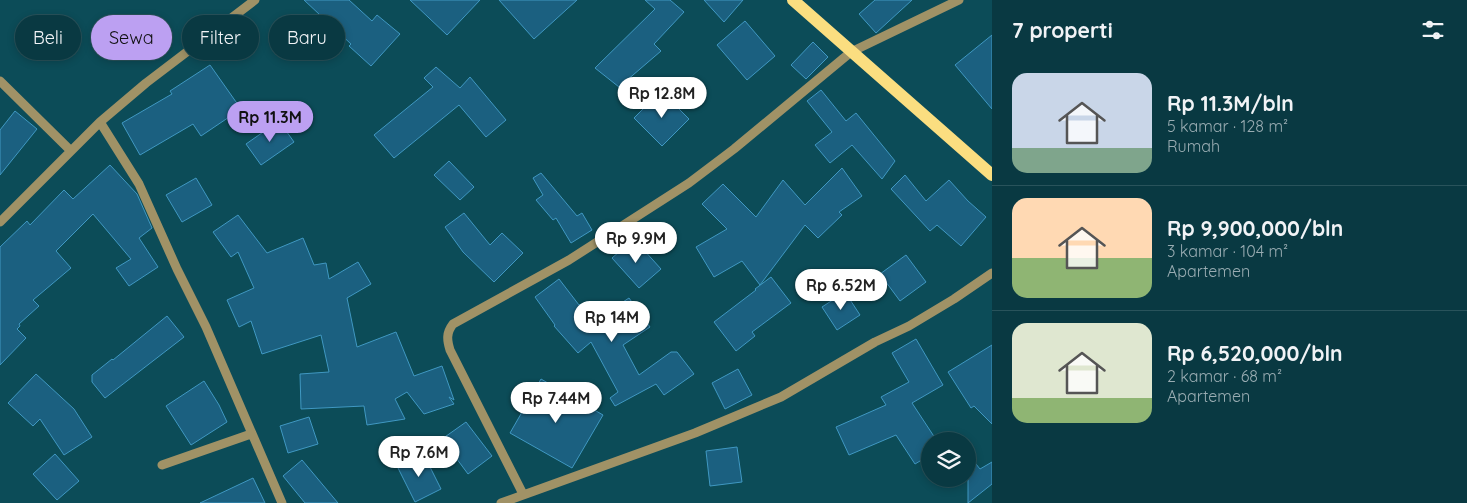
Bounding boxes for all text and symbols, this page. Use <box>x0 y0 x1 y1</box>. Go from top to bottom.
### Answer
chip: Beli <box>15 15 81 60</box>
chip: Sewa <box>91 15 172 60</box>
chip: Filter <box>182 15 259 60</box>
chip: Baru <box>269 15 345 60</box>
icon: filters <box>1419 16 1447 44</box>
text: 7 properti <box>1012 17 1113 43</box>
pin: Rp 12.8M <box>610 76 714 119</box>
text: Rp 12.8M <box>629 83 695 103</box>
text: Rp 11.3M/bln <box>1167 90 1294 116</box>
icon: home <box>1052 93 1112 153</box>
pin: Rp 11.3M <box>218 100 322 143</box>
text: Rp 11.3M <box>238 107 302 127</box>
text: 5 kamar · 128 m² <box>1167 116 1288 136</box>
text: Rumah <box>1167 136 1220 156</box>
text: Rp 9,900,000/bln <box>1167 215 1343 241</box>
icon: home <box>1052 218 1112 278</box>
pin: Rp 9.9M <box>590 222 682 264</box>
text: Rp 9.9M <box>606 228 666 248</box>
text: 3 kamar · 104 m² <box>1167 241 1288 261</box>
text: Apartemen <box>1167 261 1250 281</box>
pin: Rp 6.52M <box>789 268 893 311</box>
text: Rp 6.52M <box>806 275 876 295</box>
pin: Rp 14M <box>571 300 653 343</box>
text: Rp 14M <box>585 307 639 327</box>
text: Rp 6,520,000/bln <box>1167 340 1343 366</box>
icon: home <box>1052 343 1112 403</box>
text: 2 kamar · 68 m² <box>1167 366 1282 386</box>
pin: Rp 7.44M <box>504 382 608 424</box>
text: Apartemen <box>1167 386 1250 406</box>
text: Rp 7.44M <box>522 388 590 408</box>
map controls <box>921 432 976 487</box>
button: layers <box>921 432 976 487</box>
pin: Rp 7.6M <box>373 436 465 478</box>
text: Rp 7.6M <box>389 442 449 462</box>

